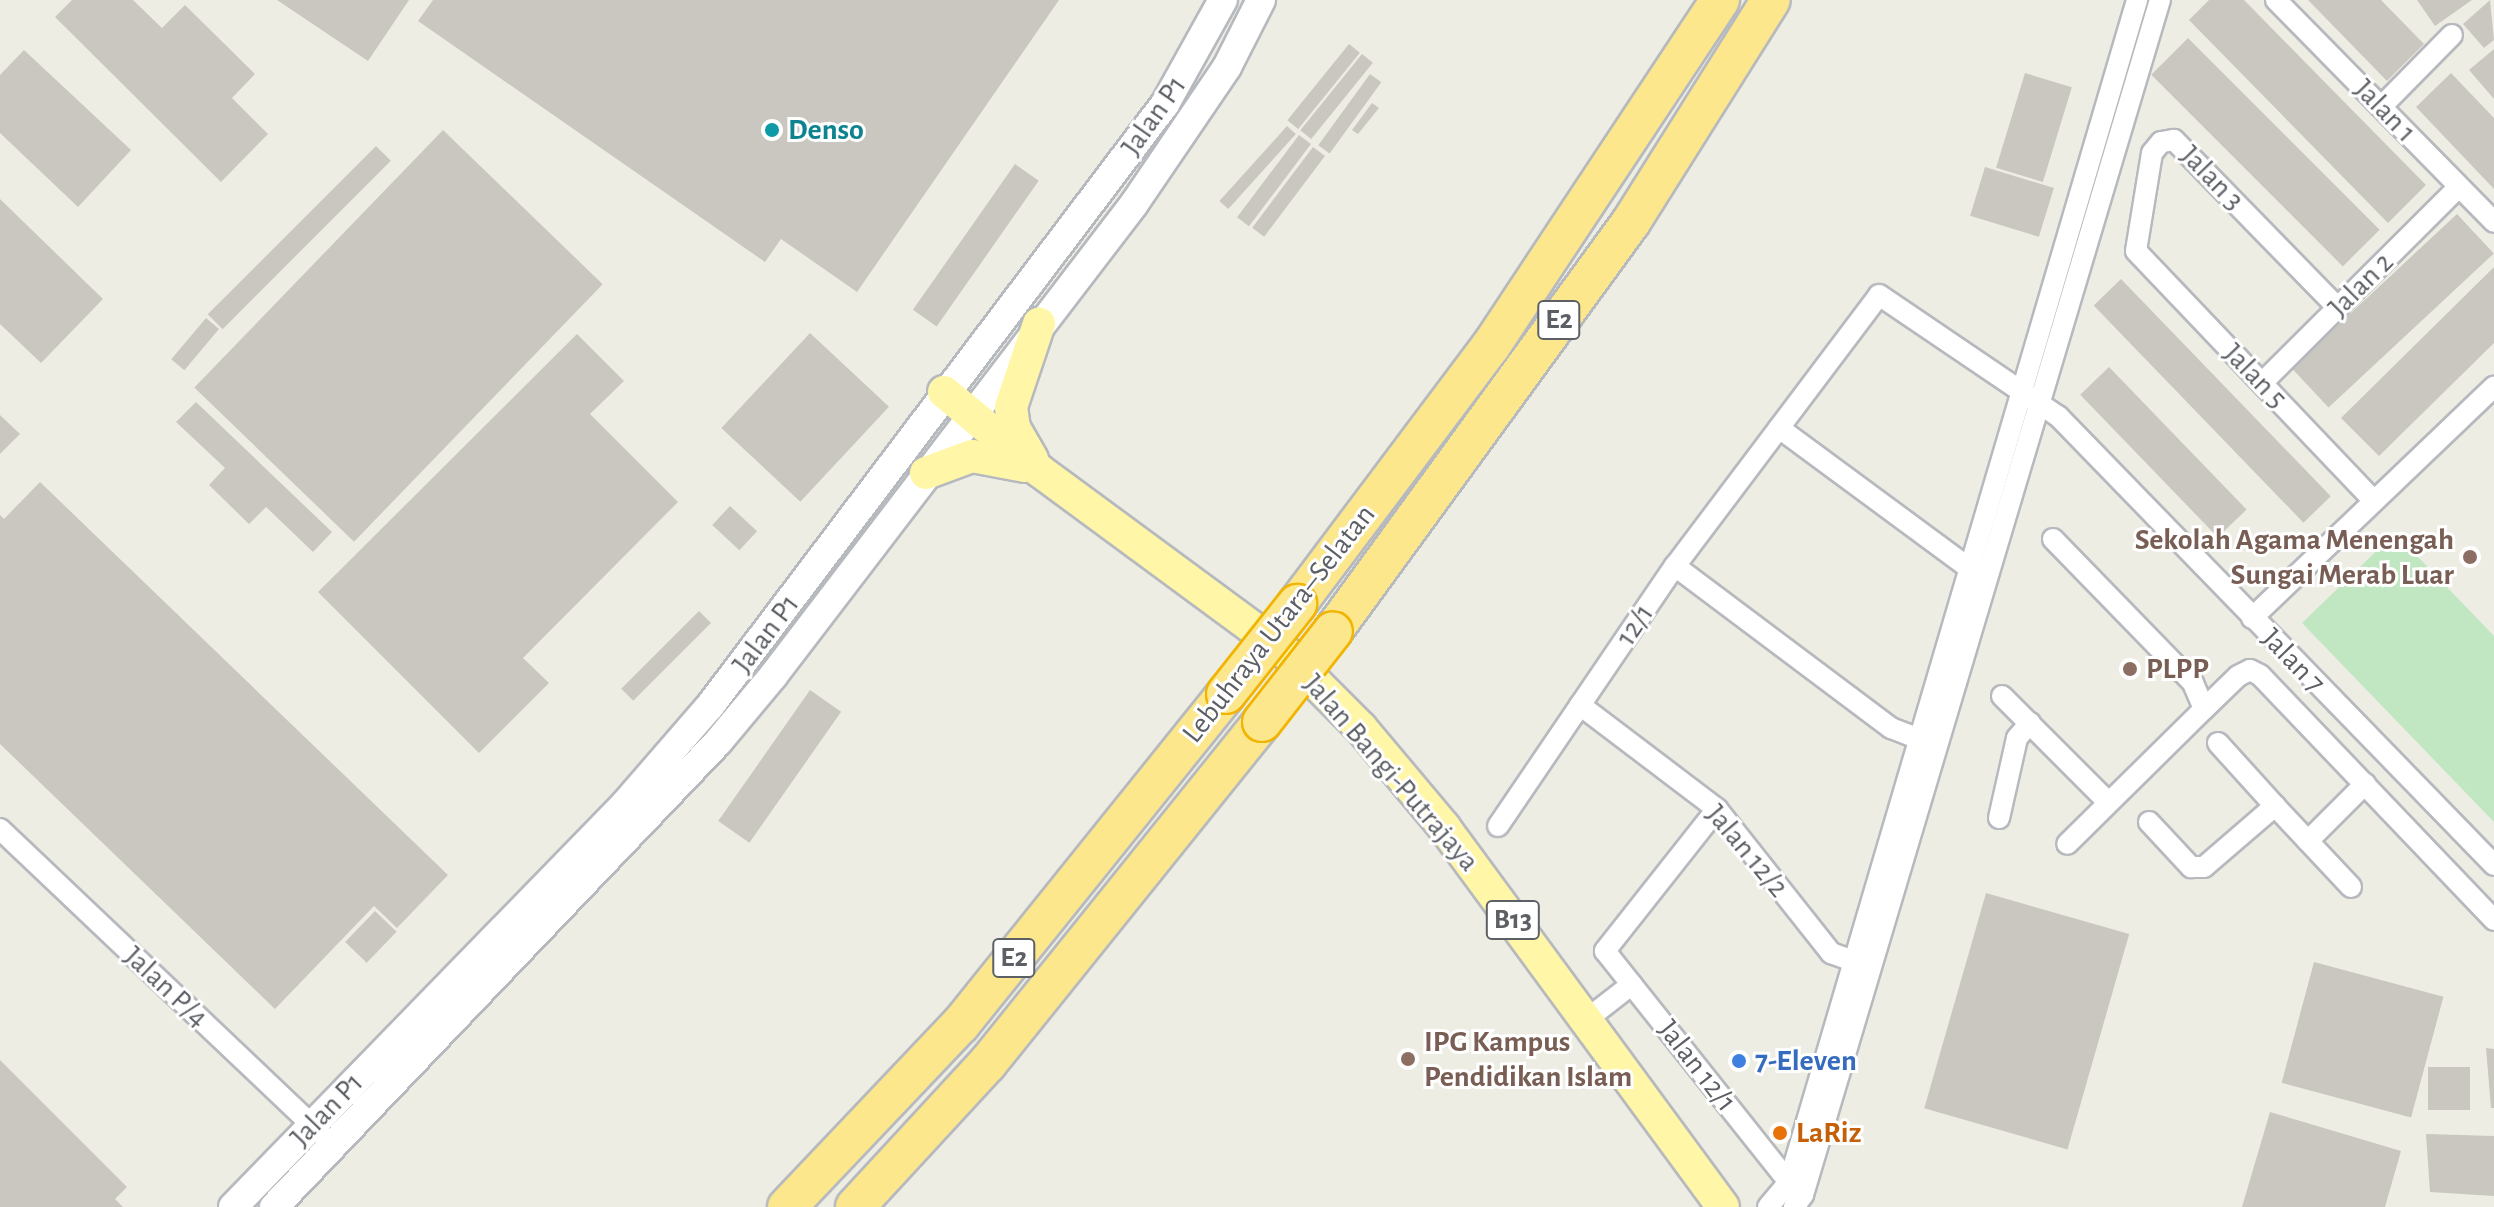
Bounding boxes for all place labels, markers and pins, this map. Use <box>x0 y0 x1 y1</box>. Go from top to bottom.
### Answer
place label: Denso <box>788 112 864 148</box>
marker: Denso <box>763 121 781 139</box>
place label: Sekolah Agama Menengah Sungai Merab Luar <box>2135 522 2454 592</box>
marker: Sekolah Agama Menengah Sungai Merab Luar <box>2461 548 2479 566</box>
place label: PLPP <box>2146 651 2209 687</box>
marker: PLPP <box>2121 660 2139 678</box>
place label: IPG Kampus Pendidikan Islam <box>1424 1024 1632 1094</box>
place label: 7-Eleven <box>1755 1043 1857 1079</box>
marker: IPG Kampus Pendidikan Islam <box>1399 1050 1417 1068</box>
marker: 7-Eleven <box>1730 1052 1748 1070</box>
place label: LaRiz <box>1796 1115 1861 1151</box>
marker: LaRiz <box>1771 1124 1789 1142</box>

